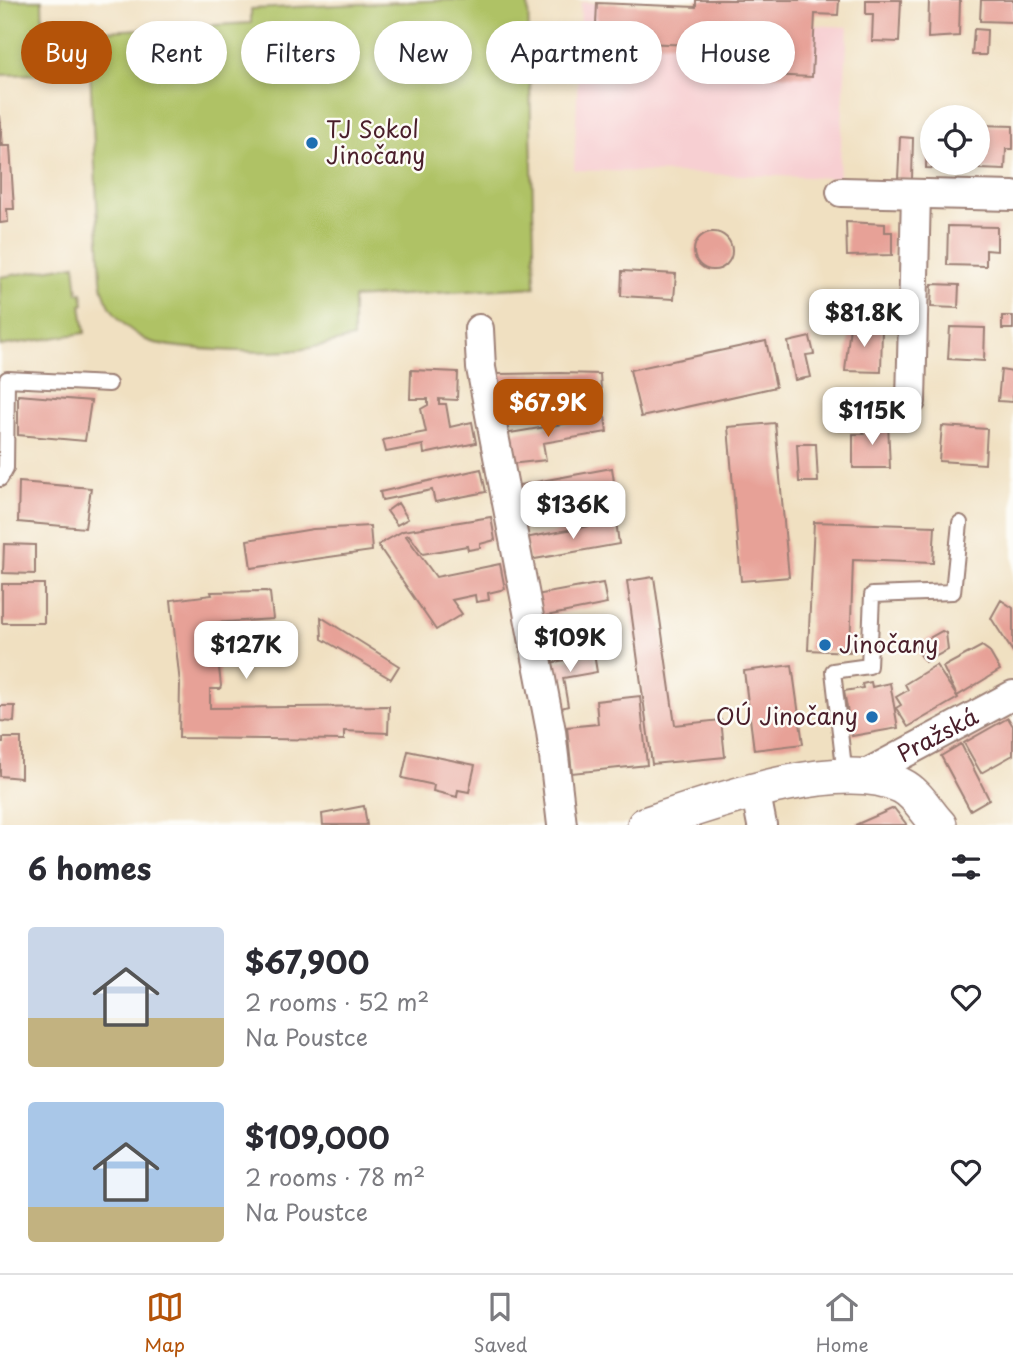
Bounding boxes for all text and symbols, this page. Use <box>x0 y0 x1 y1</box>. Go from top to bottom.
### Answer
chip: Buy <box>21 21 112 84</box>
chip: Rent <box>126 21 227 84</box>
chip: Filters <box>241 21 360 84</box>
chip: New <box>374 21 472 84</box>
chip: Apartment <box>486 21 662 84</box>
chip: House <box>676 21 795 84</box>
map controls <box>920 105 990 175</box>
button: locate <box>920 105 990 175</box>
place label: TJ Sokol Jinočany <box>326 111 426 172</box>
marker: TJ Sokol Jinočany <box>304 135 320 151</box>
pin: $81.8K <box>807 290 921 349</box>
text: $81.8K <box>825 294 903 329</box>
pin: $67.9K <box>491 380 605 439</box>
text: $67.9K <box>509 384 587 419</box>
pin: $115K <box>823 388 921 447</box>
text: $115K <box>838 392 906 427</box>
pin: $136K <box>524 482 622 541</box>
text: $136K <box>536 486 610 521</box>
pin: $109K <box>521 614 619 674</box>
text: $109K <box>534 619 606 654</box>
pin: $127K <box>197 622 295 681</box>
text: $127K <box>210 626 282 661</box>
place label: Jinočany <box>839 626 939 661</box>
marker: Jinočany <box>817 637 833 653</box>
place label: OÚ Jinočany <box>716 698 858 733</box>
street label: Pražská <box>890 698 984 770</box>
marker: OÚ Jinočany <box>864 709 880 725</box>
text: 6 homes <box>28 845 151 890</box>
icon: filters <box>947 848 985 886</box>
text: $67,900 <box>245 939 369 984</box>
icon: home <box>84 955 168 1039</box>
icon: heart <box>947 978 985 1016</box>
text: 2 rooms · 52 m² <box>245 984 429 1019</box>
text: Na Poustce <box>245 1019 368 1054</box>
text: $109,000 <box>245 1114 390 1159</box>
icon: home <box>84 1130 168 1214</box>
icon: heart <box>947 1153 985 1191</box>
text: 2 rooms · 78 m² <box>245 1159 425 1194</box>
text: Na Poustce <box>245 1194 368 1229</box>
tab: Map <box>144 1288 185 1358</box>
tab: Saved <box>473 1288 527 1358</box>
tab: Home <box>816 1288 869 1358</box>

